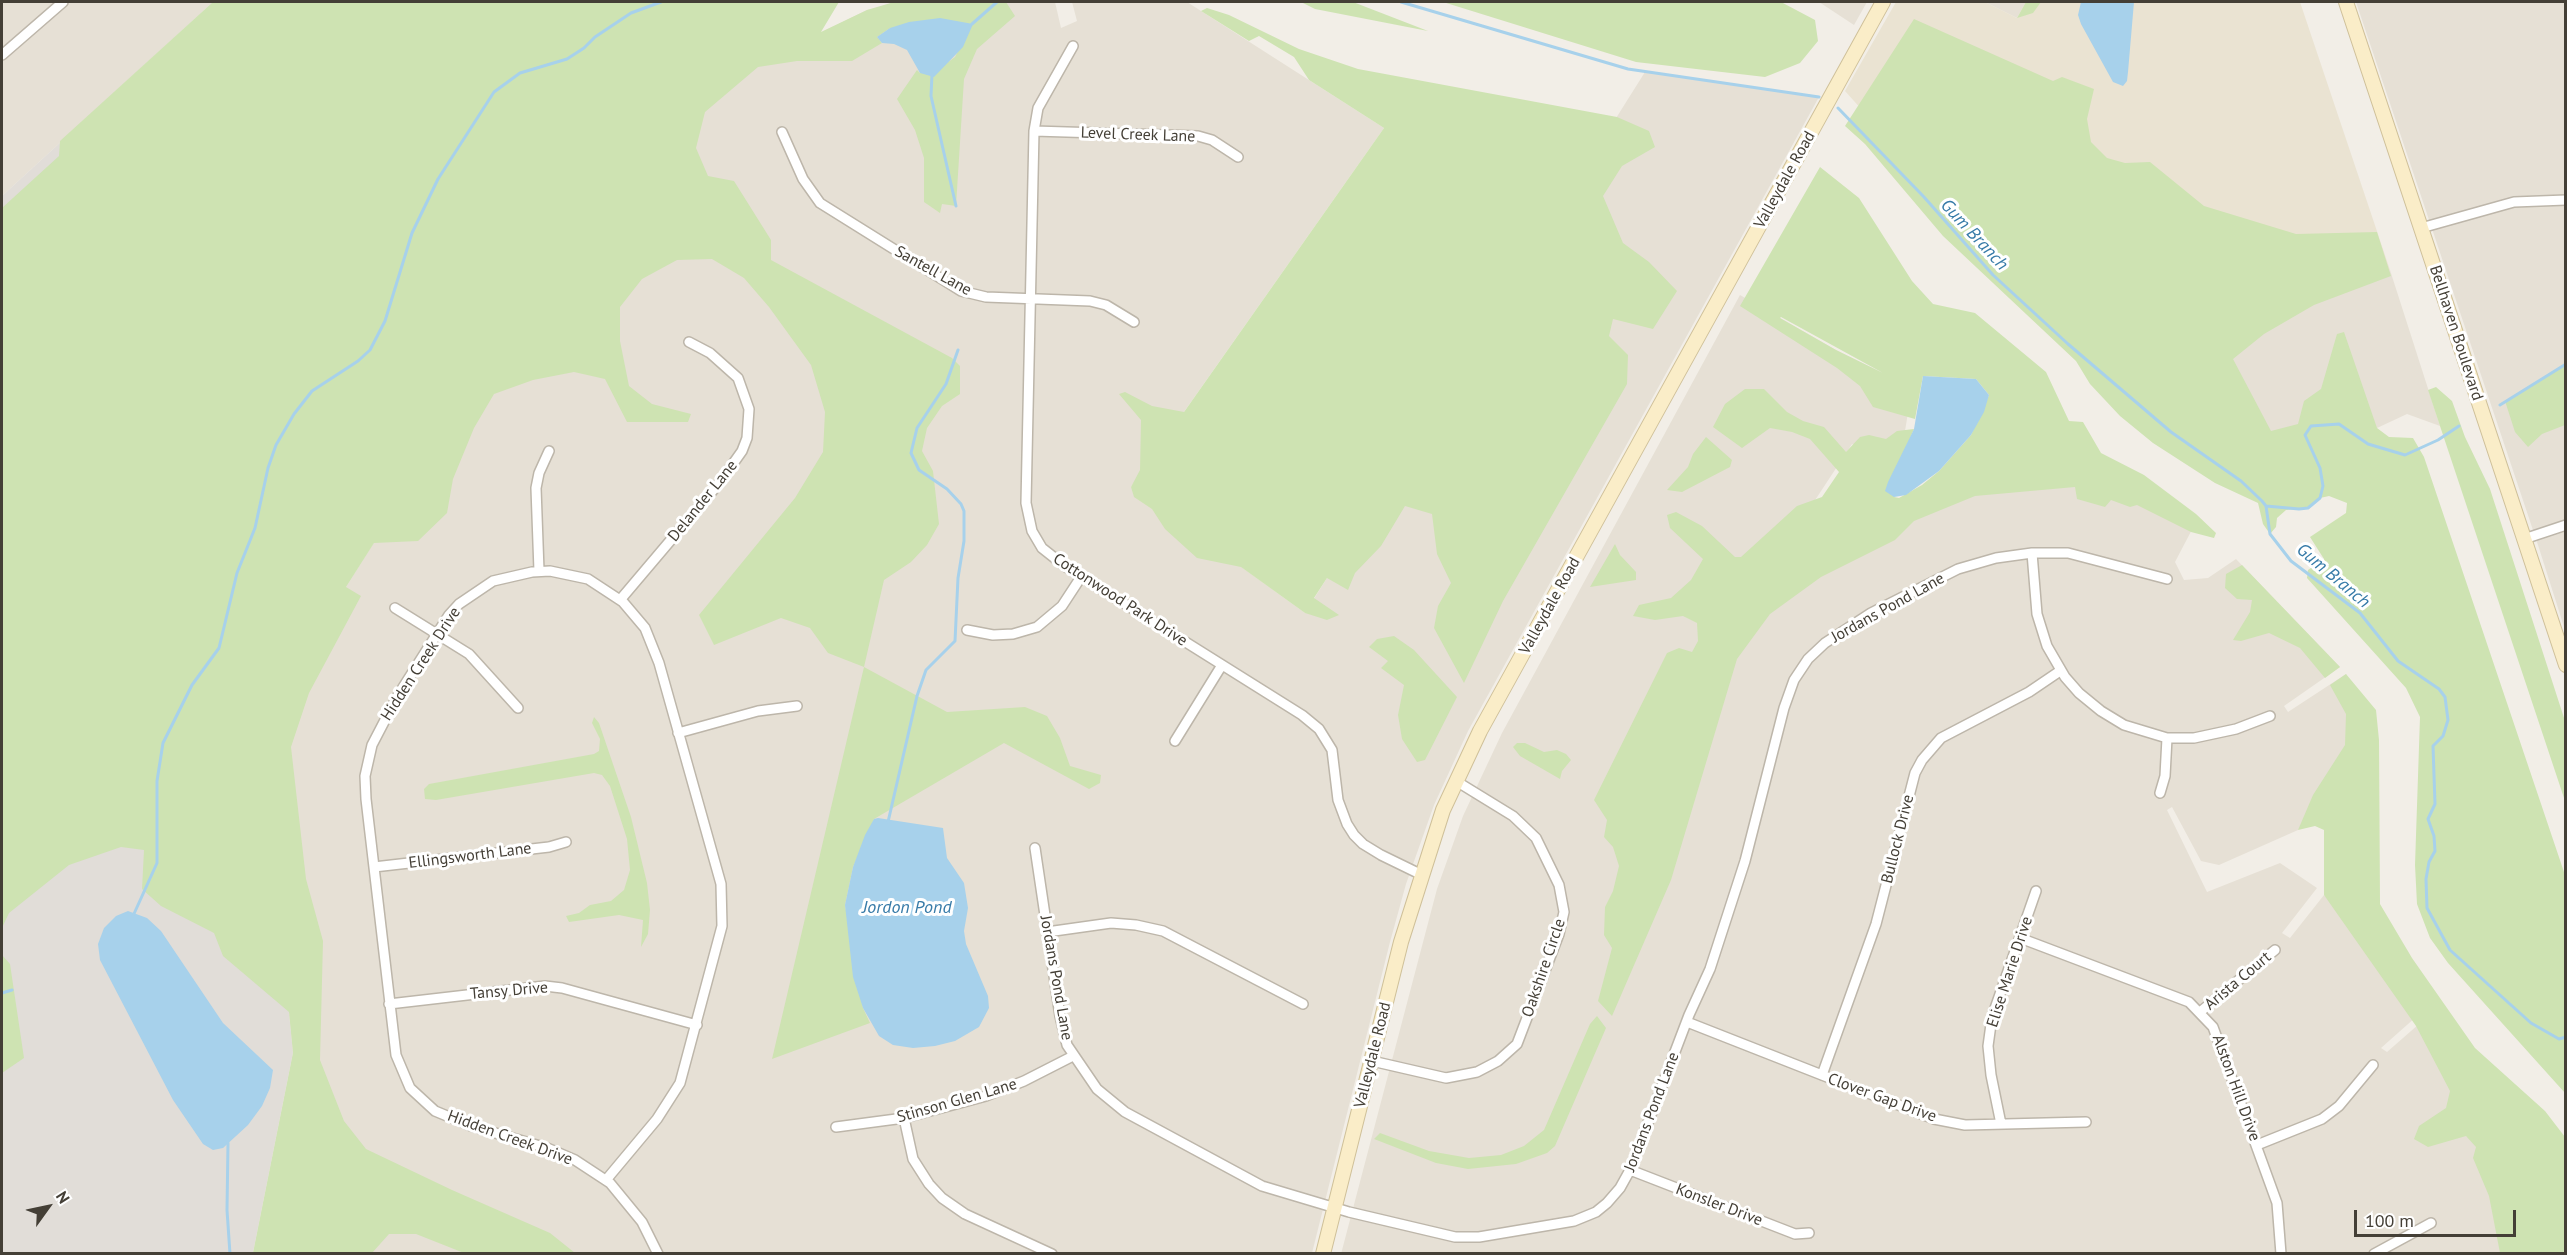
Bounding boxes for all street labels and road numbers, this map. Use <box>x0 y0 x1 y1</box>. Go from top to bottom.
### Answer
street label: Level Creek Lane <box>1080 123 1196 147</box>
street label: Valleydale Road <box>1750 128 1820 232</box>
street label: Santell Lane <box>891 242 975 300</box>
street label: Bellhaven Boulevard <box>2425 263 2487 403</box>
street label: Delander Lane <box>664 456 742 546</box>
street label: Cottonwood Park Drive <box>1049 549 1191 651</box>
street label: Valleydale Road <box>1515 554 1585 658</box>
street label: Jordans Pond Lane <box>1828 569 1948 647</box>
street label: Hidden Creek Drive <box>377 604 465 724</box>
street label: Bullock Drive <box>1878 793 1918 885</box>
street label: Ellingsworth Lane <box>407 839 533 873</box>
street label: Jordans Pond Lane <box>1036 914 1076 1042</box>
street label: Elise Marie Drive <box>1983 914 2037 1030</box>
street label: Oakshire Circle <box>1518 916 1570 1020</box>
street label: Arista Court <box>2201 948 2275 1014</box>
street label: Tansy Drive <box>469 978 549 1004</box>
street label: Valleydale Road <box>1351 1000 1395 1110</box>
street label: Alston Hill Drive <box>2208 1032 2264 1144</box>
street label: Jordans Pond Lane <box>1620 1050 1684 1174</box>
street label: Clover Gap Drive <box>1825 1069 1939 1127</box>
street label: Stinson Glen Lane <box>895 1075 1019 1127</box>
street label: Hidden Creek Drive <box>445 1106 575 1170</box>
street label: Konsler Drive <box>1673 1180 1765 1230</box>

